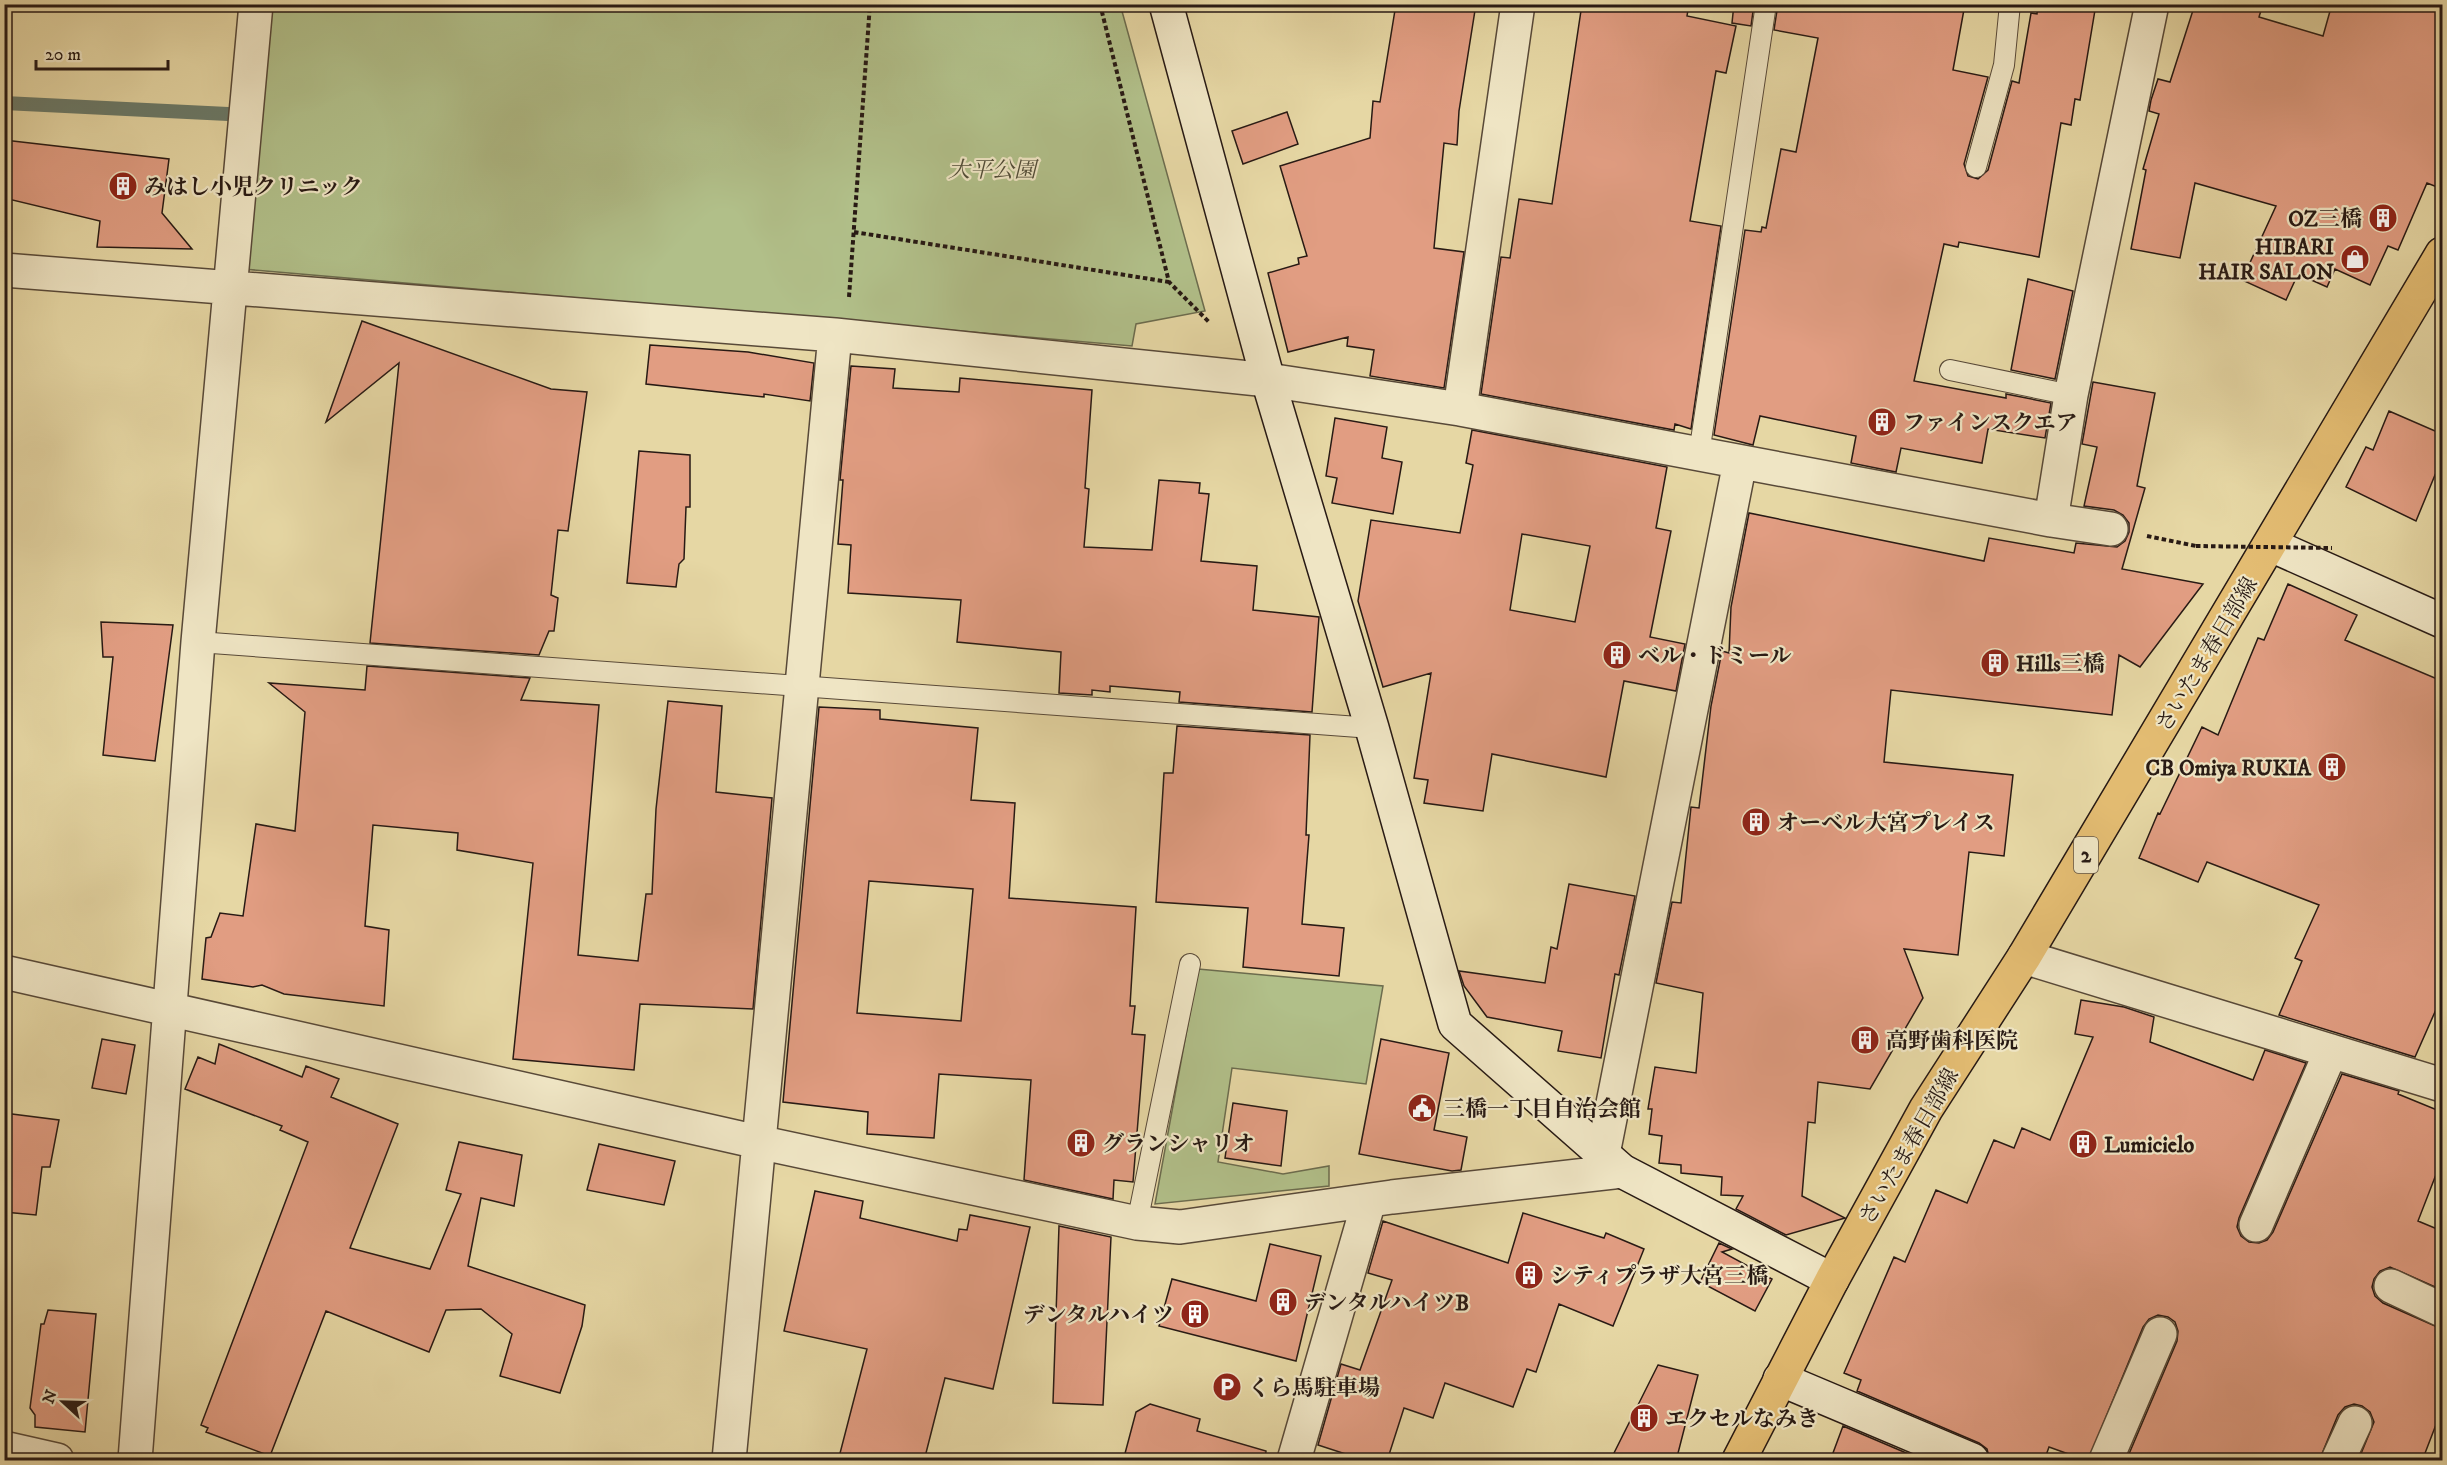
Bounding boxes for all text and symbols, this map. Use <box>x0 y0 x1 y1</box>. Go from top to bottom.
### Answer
scale bar <box>36 33 168 71</box>
text: 20 m <box>45 44 81 66</box>
park label: 大平公園 <box>948 157 1039 184</box>
building icon: みはし小児クリニック <box>107 170 139 202</box>
place label: みはし小児クリニック <box>144 174 363 201</box>
building icon: OZ三橋 <box>2367 202 2399 234</box>
place label: OZ三橋 <box>2288 206 2362 233</box>
place label: HIBARI HAIR SALON <box>2198 234 2334 286</box>
shop icon: HIBARI HAIR SALON <box>2339 243 2371 275</box>
building icon: ファインスクエア <box>1866 406 1898 438</box>
place label: ファインスクエア <box>1903 410 2077 437</box>
street label: さいたま春日部線 <box>2150 572 2264 737</box>
building icon: ベル・ドミール <box>1601 639 1633 671</box>
place label: ベル・ドミール <box>1638 643 1792 670</box>
building icon: Hills三橋 <box>1979 647 2011 679</box>
place label: Hills三橋 <box>2016 651 2105 678</box>
building icon: CB Omiya RUKIA <box>2316 751 2348 783</box>
place label: CB Omiya RUKIA <box>2146 755 2312 782</box>
building icon: オーベル大宮プレイス <box>1740 806 1772 838</box>
place label: オーベル大宮プレイス <box>1777 810 1995 837</box>
road number: 2 <box>2074 837 2098 873</box>
building icon: 高野歯科医院 <box>1849 1024 1881 1056</box>
place label: 高野歯科医院 <box>1886 1028 2018 1055</box>
street label: さいたま春日部線 <box>1854 1064 1965 1230</box>
public building icon: 三橋一丁目自治会館 <box>1406 1092 1438 1124</box>
place label: 三橋一丁目自治会館 <box>1443 1096 1641 1123</box>
building icon: グランシャリオ <box>1065 1127 1097 1159</box>
building icon: Lumicielo <box>2067 1128 2099 1160</box>
place label: グランシャリオ <box>1102 1131 1255 1158</box>
place label: Lumicielo <box>2104 1132 2194 1159</box>
building icon: シティプラザ大宮三橋 <box>1513 1259 1545 1291</box>
place label: シティプラザ大宮三橋 <box>1550 1263 1768 1290</box>
building icon: デンタルハイツB <box>1267 1286 1299 1318</box>
place label: デンタルハイツB <box>1304 1290 1469 1317</box>
building icon: デンタルハイツ <box>1179 1298 1211 1330</box>
place label: デンタルハイツ <box>1023 1302 1174 1329</box>
parking icon: くら馬駐車場 <box>1211 1371 1243 1403</box>
north arrow <box>33 1372 93 1432</box>
place label: くら馬駐車場 <box>1248 1375 1380 1402</box>
text: N <box>38 1387 62 1407</box>
building icon: エクセルなみき <box>1628 1402 1660 1434</box>
place label: エクセルなみき <box>1665 1406 1819 1433</box>

